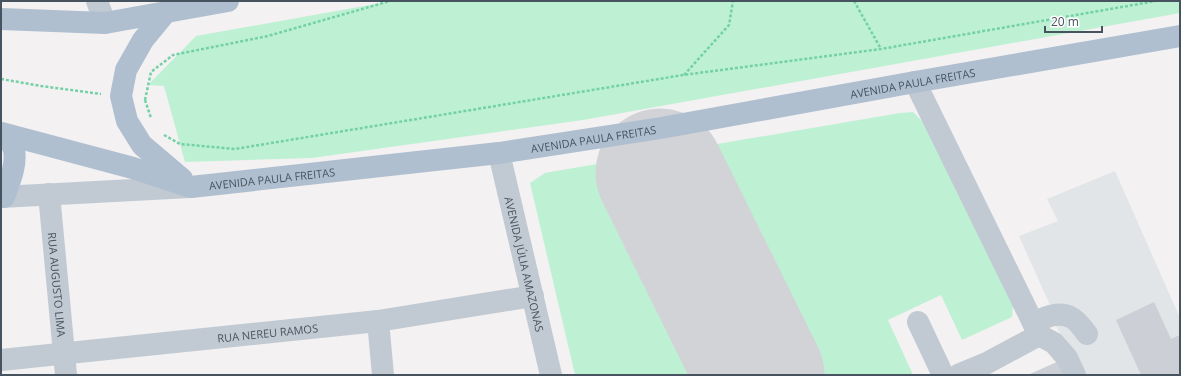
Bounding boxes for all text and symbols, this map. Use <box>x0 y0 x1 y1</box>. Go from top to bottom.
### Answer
scale bar <box>1045 8 1102 34</box>
text: 20 m <box>1051 13 1079 30</box>
street label: AVENIDA PAULA FREITAS <box>849 64 976 101</box>
street label: AVENIDA PAULA FREITAS <box>530 121 657 156</box>
street label: AVENIDA PAULA FREITAS <box>208 164 336 192</box>
street label: AVENIDA JÚLIA AMAZONAS <box>502 195 548 333</box>
street label: RUA AUGUSTO LIMA <box>45 232 70 338</box>
street label: RUA NEREU RAMOS <box>216 320 319 345</box>

